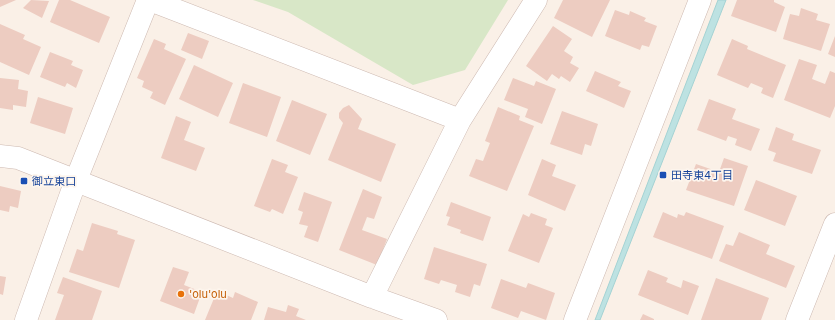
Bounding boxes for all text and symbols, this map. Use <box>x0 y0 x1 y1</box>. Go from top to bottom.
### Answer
place label: 田寺東4丁目 <box>671 168 733 182</box>
marker: 田寺東4丁目 <box>658 170 668 180</box>
place label: 御立東口 <box>31 174 76 188</box>
marker: 御立東口 <box>19 176 29 186</box>
place label: 'olu'olu <box>189 287 227 301</box>
marker: 'olu'olu <box>176 289 186 299</box>

